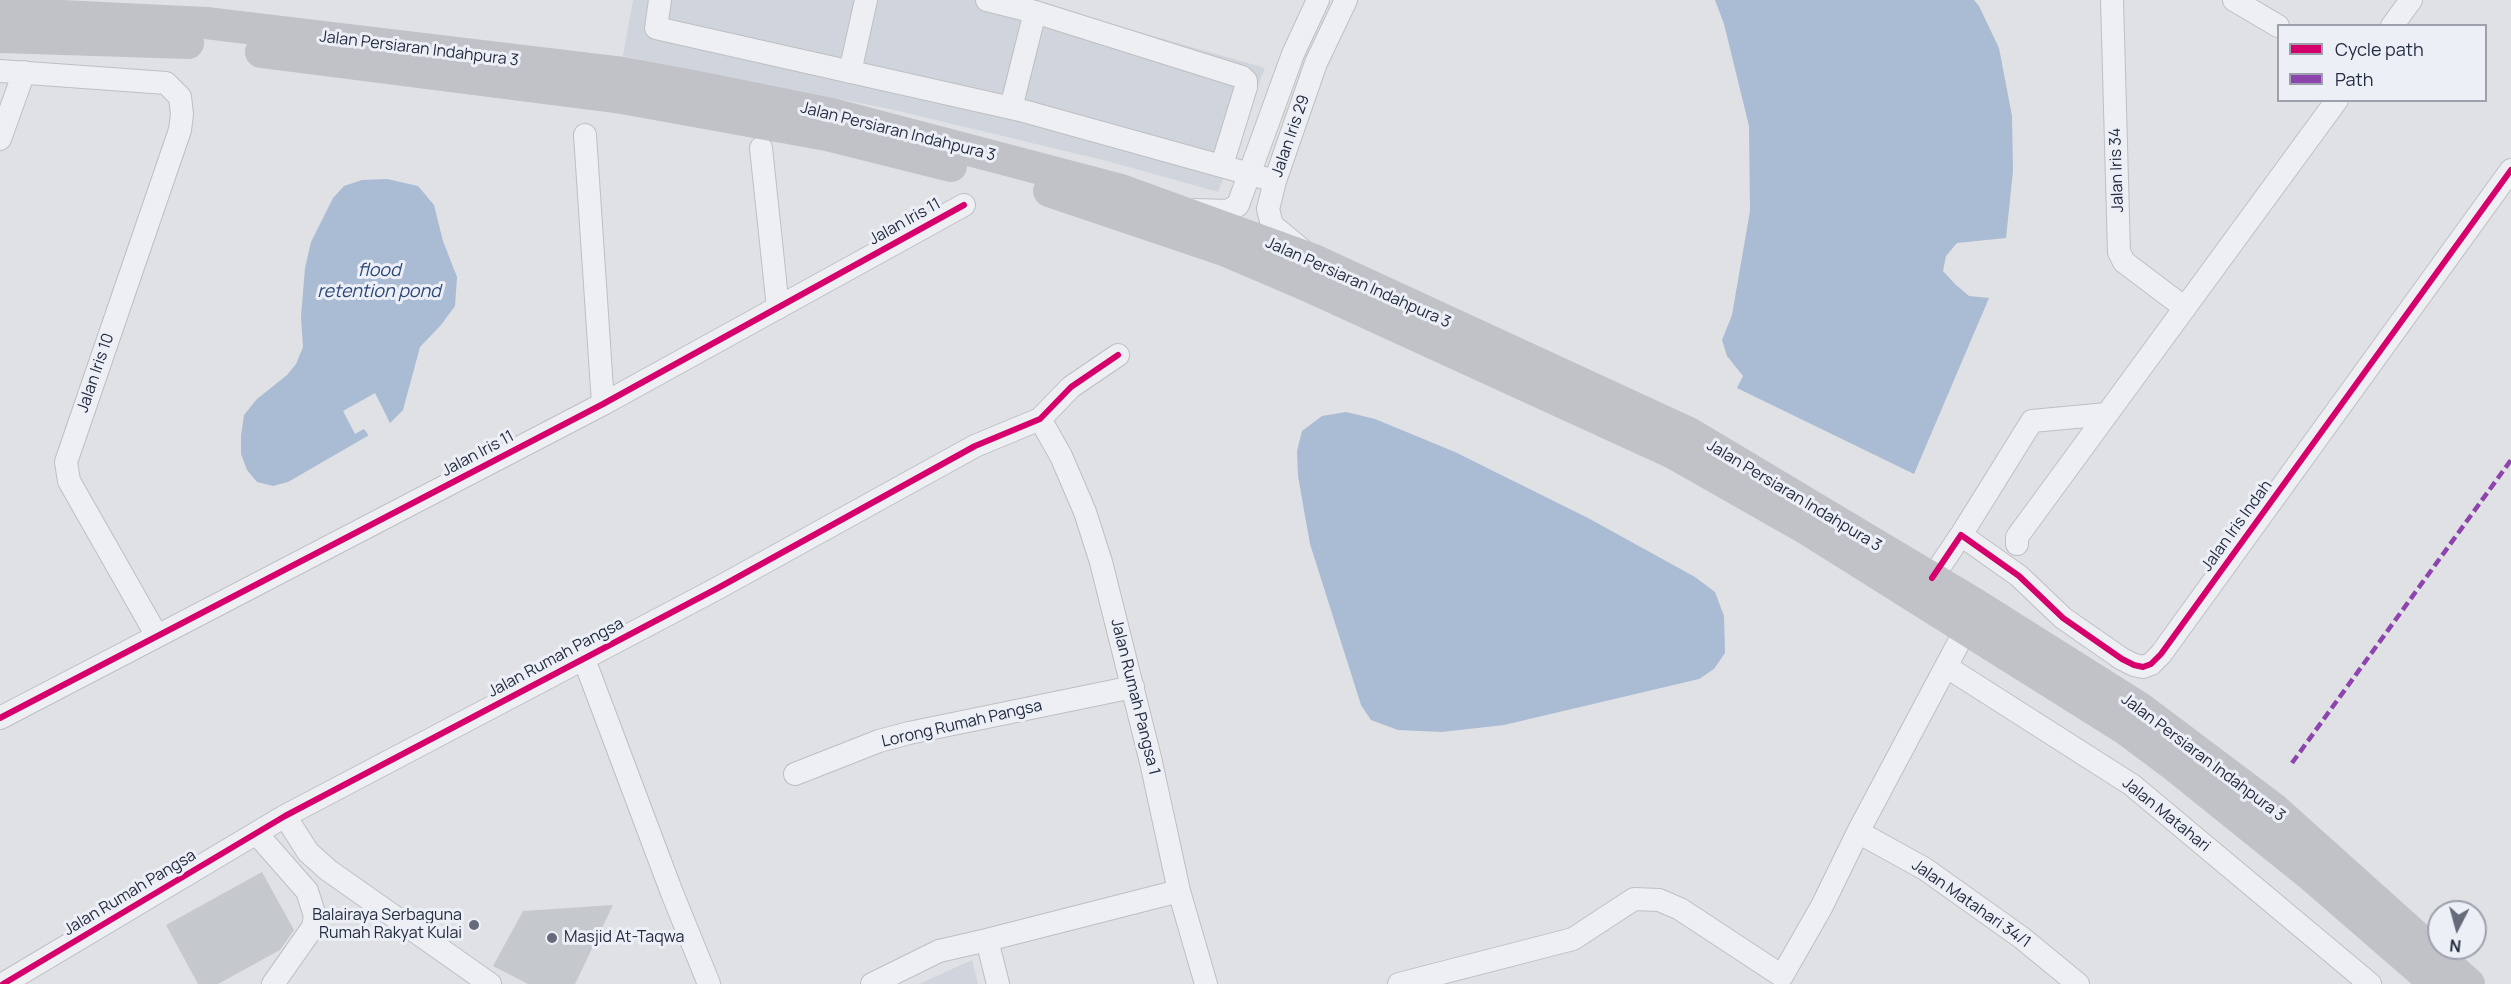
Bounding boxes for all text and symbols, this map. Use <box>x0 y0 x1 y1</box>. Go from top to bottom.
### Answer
legend <box>2277 24 2487 102</box>
street label: Jalan Persiaran Indahpura 3 <box>318 27 520 71</box>
text: Cycle path <box>2335 37 2424 61</box>
text: Path <box>2335 67 2373 91</box>
street label: Jalan Iris 29 <box>1268 92 1314 180</box>
street label: Jalan Persiaran Indahpura 3 <box>798 98 998 166</box>
street label: Jalan Iris 34 <box>2106 127 2128 213</box>
street label: Jalan Iris 11 <box>866 194 944 250</box>
street label: Jalan Persiaran Indahpura 3 <box>1263 233 1453 333</box>
water label: flood retention pond <box>317 260 441 302</box>
street label: Jalan Iris 10 <box>73 331 119 415</box>
street label: Jalan Iris 11 <box>439 427 517 481</box>
street label: Jalan Persiaran Indahpura 3 <box>1703 436 1885 556</box>
street label: Jalan Iris Indah <box>2198 477 2276 575</box>
street label: Jalan Rumah Pangsa <box>485 614 627 702</box>
street label: Jalan Rumah Pangsa 1 <box>1106 617 1164 777</box>
street label: Jalan Persiaran Indahpura 3 <box>2117 690 2289 826</box>
street label: Lorong Rumah Pangsa <box>880 696 1044 752</box>
street label: Jalan Matahari <box>2118 774 2214 856</box>
street label: Jalan Rumah Pangsa <box>60 846 200 940</box>
street label: Jalan Matahari 34/1 <box>1908 856 2034 952</box>
north arrow <box>2427 900 2487 960</box>
place label: Balairaya Serbaguna Rumah Rakyat Kulai <box>312 906 462 944</box>
marker: Balairaya Serbaguna Rumah Rakyat Kulai <box>467 918 481 932</box>
place label: Masjid At-Taqwa <box>564 928 684 948</box>
marker: Masjid At-Taqwa <box>545 931 559 945</box>
text: N <box>2448 934 2462 957</box>

